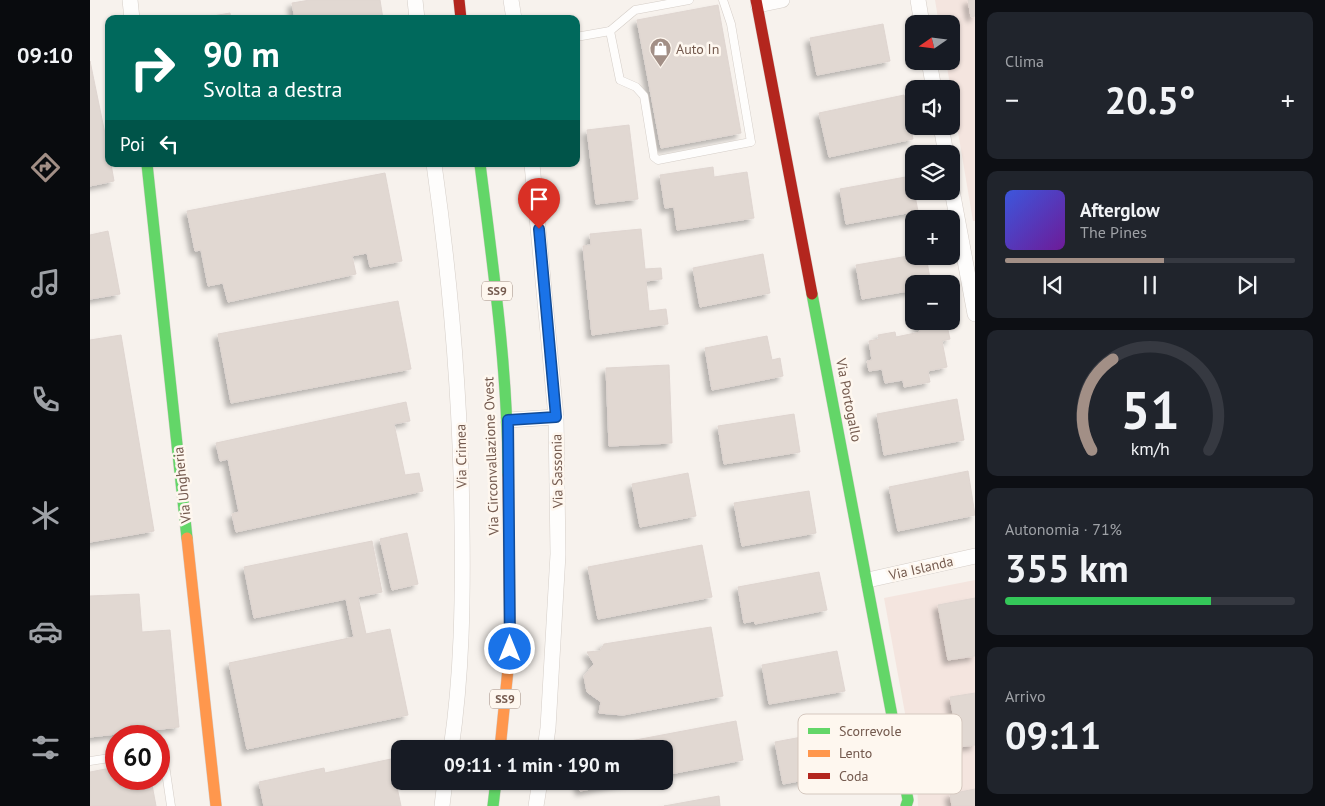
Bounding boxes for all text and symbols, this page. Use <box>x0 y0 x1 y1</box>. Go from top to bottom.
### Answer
north arrow <box>905 15 960 70</box>
map controls <box>905 15 960 330</box>
text: 90 m <box>203 31 280 77</box>
icon: right <box>120 35 185 100</box>
shop icon: Auto In <box>648 37 672 68</box>
place label: Auto In <box>676 40 719 58</box>
text: 09:10 <box>17 41 73 69</box>
text: Clima <box>1005 51 1044 71</box>
text: Svolta a destra <box>203 75 342 103</box>
text: 20.5° <box>1105 75 1195 124</box>
button: sound <box>905 80 960 135</box>
text: − <box>1005 81 1019 118</box>
text: + <box>1281 81 1295 118</box>
icon: left <box>155 130 183 158</box>
text: Poi <box>120 132 145 156</box>
button: layers <box>905 145 960 200</box>
icon: directions <box>28 150 63 185</box>
pin <box>518 178 560 229</box>
icon: arrive <box>525 185 553 213</box>
text: Afterglow <box>1080 198 1160 222</box>
button: + <box>905 210 960 265</box>
text: The Pines <box>1080 222 1147 242</box>
icon: music <box>28 266 63 301</box>
icon: previous <box>1039 271 1067 299</box>
icon: pause <box>1136 271 1164 299</box>
icon: next <box>1233 271 1261 299</box>
button: − <box>905 275 960 330</box>
road number: SS9 <box>482 282 512 300</box>
street label: Via Portogallo <box>832 356 866 443</box>
street label: Via Circonvallazione Ovest <box>479 376 503 537</box>
text: 51 <box>1121 376 1179 443</box>
icon: phone <box>28 382 63 417</box>
street label: Via Crimea <box>451 424 471 489</box>
street label: Via Sassonia <box>547 434 567 509</box>
text: km/h <box>1130 437 1170 460</box>
street label: Via Ungheria <box>169 446 195 525</box>
icon: climate <box>28 498 63 533</box>
text: Autonomia · 71% <box>1005 519 1122 539</box>
text: 355 km <box>1005 543 1129 592</box>
street label: Via Islanda <box>886 552 955 584</box>
icon: car <box>28 614 63 649</box>
position arrow <box>483 622 535 674</box>
text: Arrivo <box>1005 686 1046 706</box>
road number: SS9 <box>490 690 520 709</box>
text: 09:11 <box>1005 710 1101 759</box>
legend <box>798 714 962 794</box>
text: Scorrevole <box>839 722 902 740</box>
speed limit sign: 60 <box>105 725 170 790</box>
icon: filters <box>28 730 63 765</box>
text: Lento <box>839 744 872 762</box>
text: 09:11 · 1 min · 190 m <box>444 753 620 777</box>
text: Coda <box>839 767 869 785</box>

